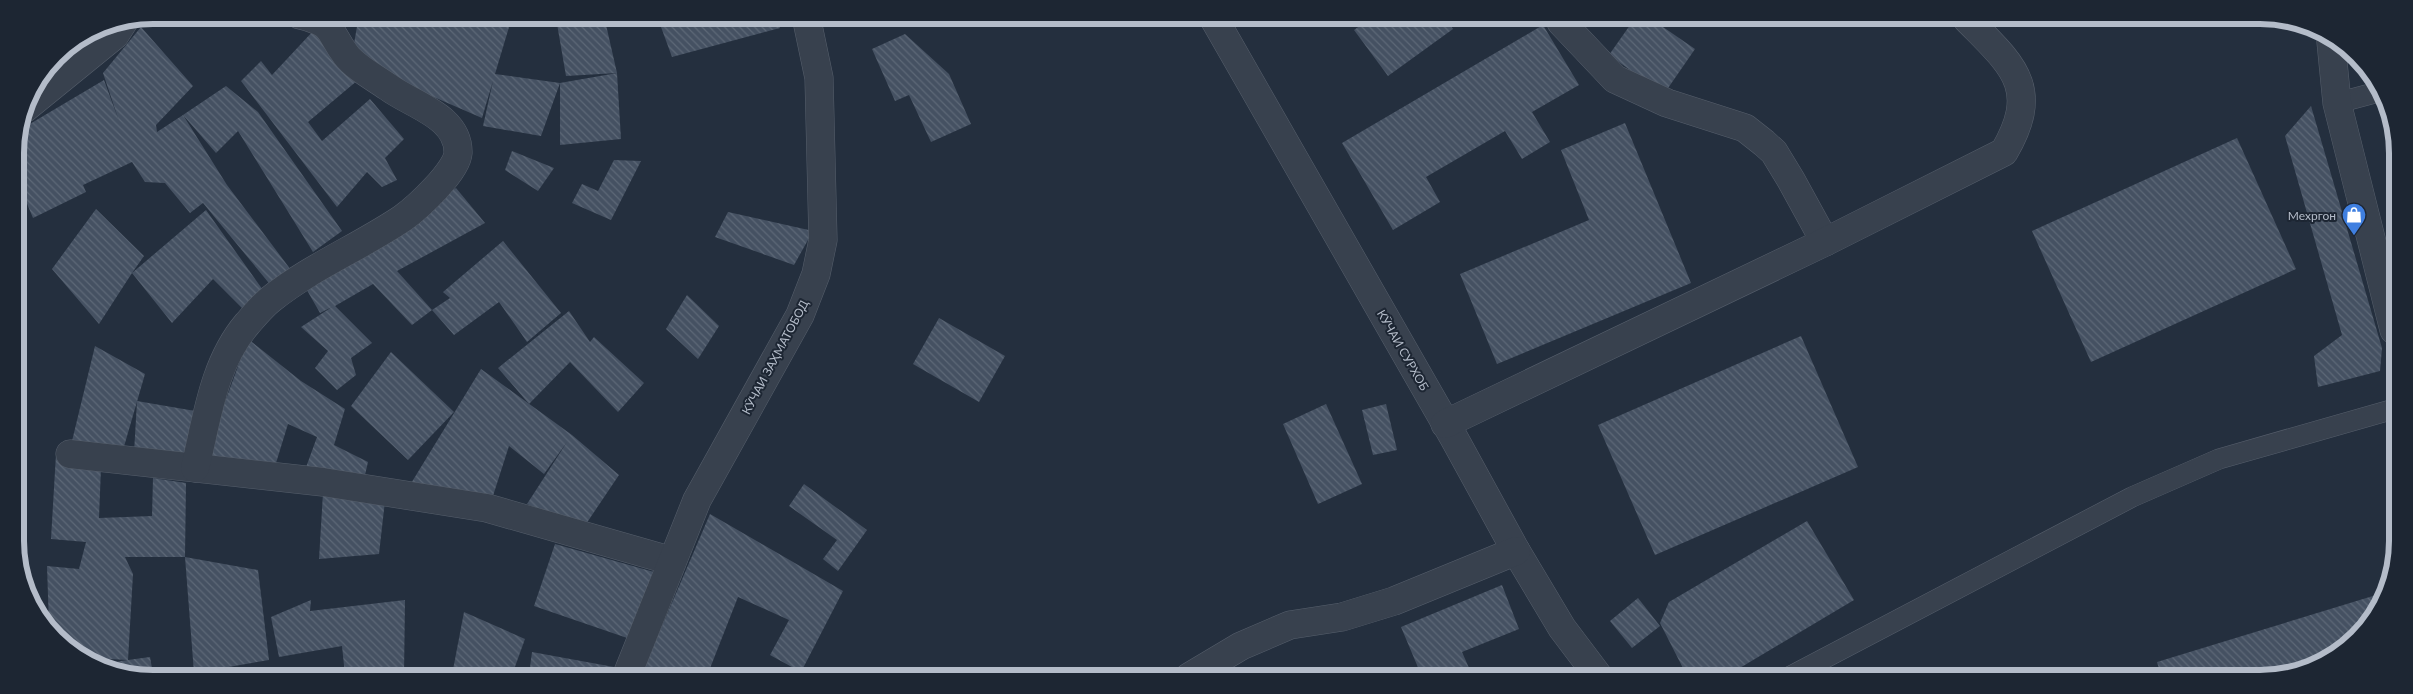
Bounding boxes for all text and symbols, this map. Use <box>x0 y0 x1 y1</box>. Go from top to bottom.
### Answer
shop icon: Мехргон <box>2341 202 2367 236</box>
place label: Мехргон <box>2288 208 2336 223</box>
street label: КӮЧАИ ЗАҲМАТОБОД <box>738 297 812 417</box>
street label: КӮЧАИ СУРХОБ <box>1374 307 1432 393</box>

